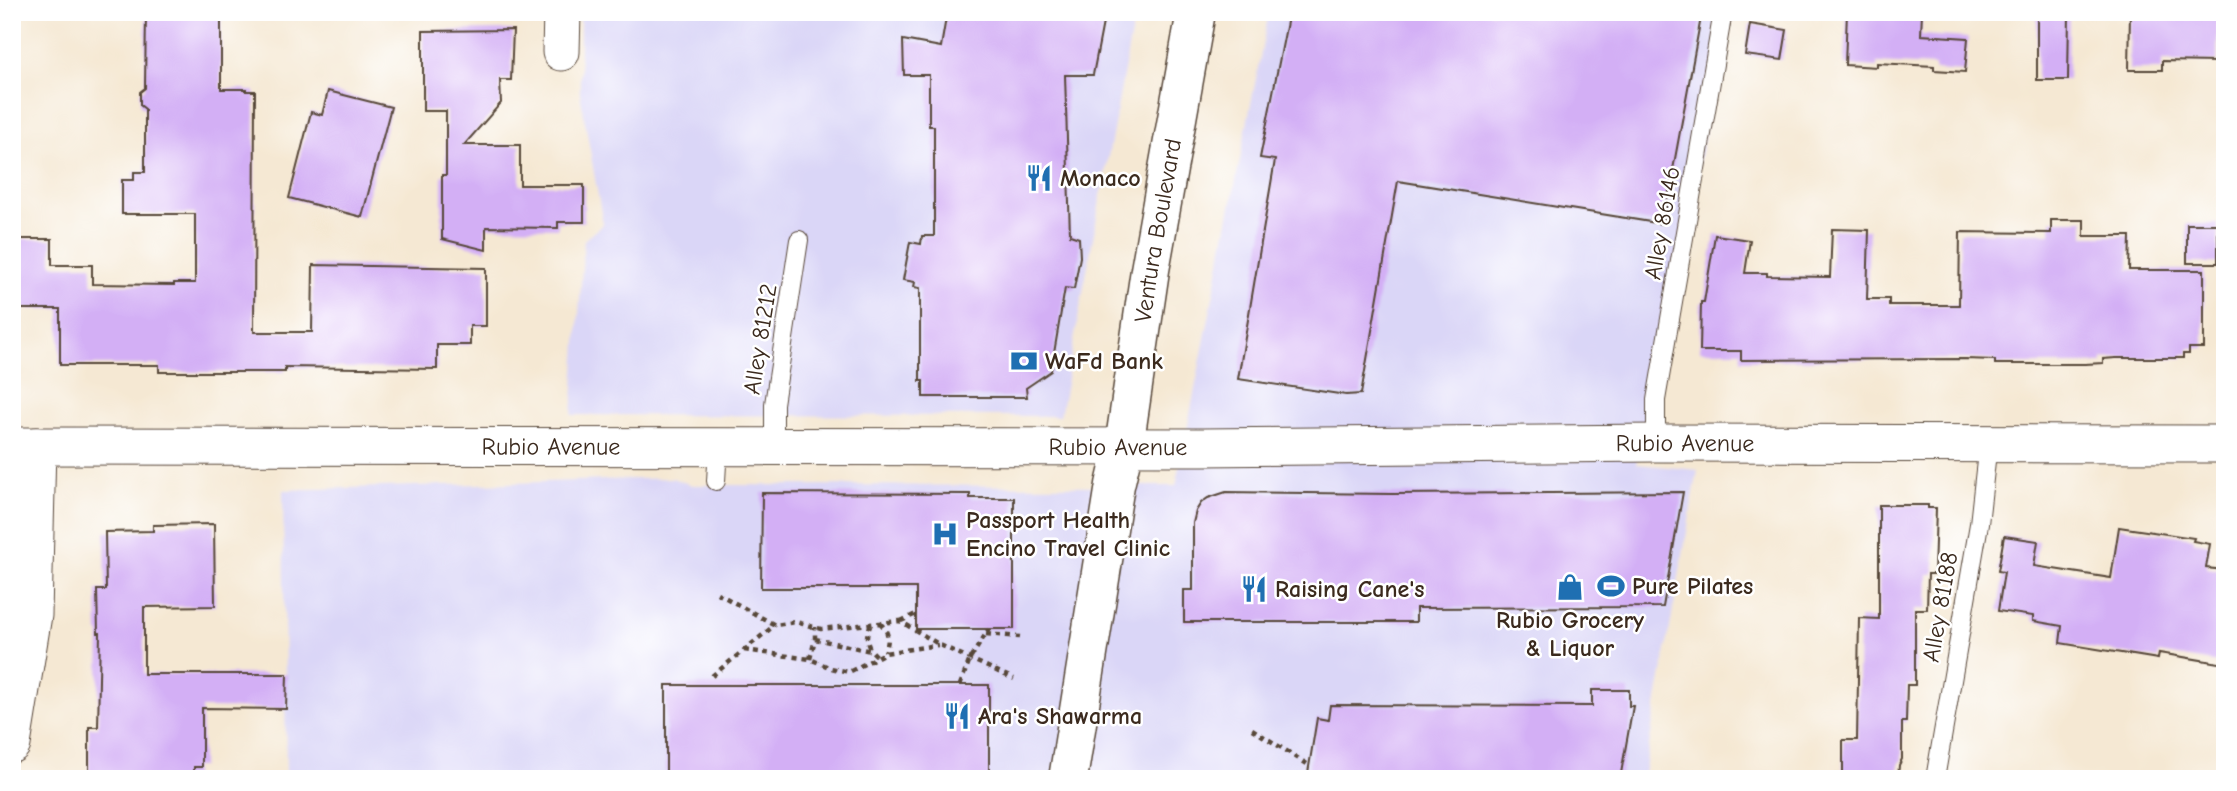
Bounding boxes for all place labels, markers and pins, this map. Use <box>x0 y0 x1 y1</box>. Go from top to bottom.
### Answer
restaurant icon: Monaco <box>1024 163 1054 193</box>
place label: Monaco <box>1060 164 1141 192</box>
bank icon: WaFd Bank <box>1009 346 1039 376</box>
place label: WaFd Bank <box>1045 347 1163 375</box>
place label: Passport Health Encino Travel Clinic <box>966 506 1170 562</box>
hospital icon: Passport Health Encino Travel Clinic <box>930 519 960 549</box>
sports icon: Pure Pilates <box>1596 571 1626 601</box>
shop icon: Rubio Grocery & Liquor <box>1555 572 1585 602</box>
place label: Pure Pilates <box>1632 572 1753 600</box>
restaurant icon: Raising Cane's <box>1239 574 1269 604</box>
place label: Raising Cane's <box>1275 575 1424 603</box>
place label: Rubio Grocery & Liquor <box>1496 606 1644 662</box>
restaurant icon: Ara's Shawarma <box>942 701 972 731</box>
place label: Ara's Shawarma <box>978 702 1142 730</box>

